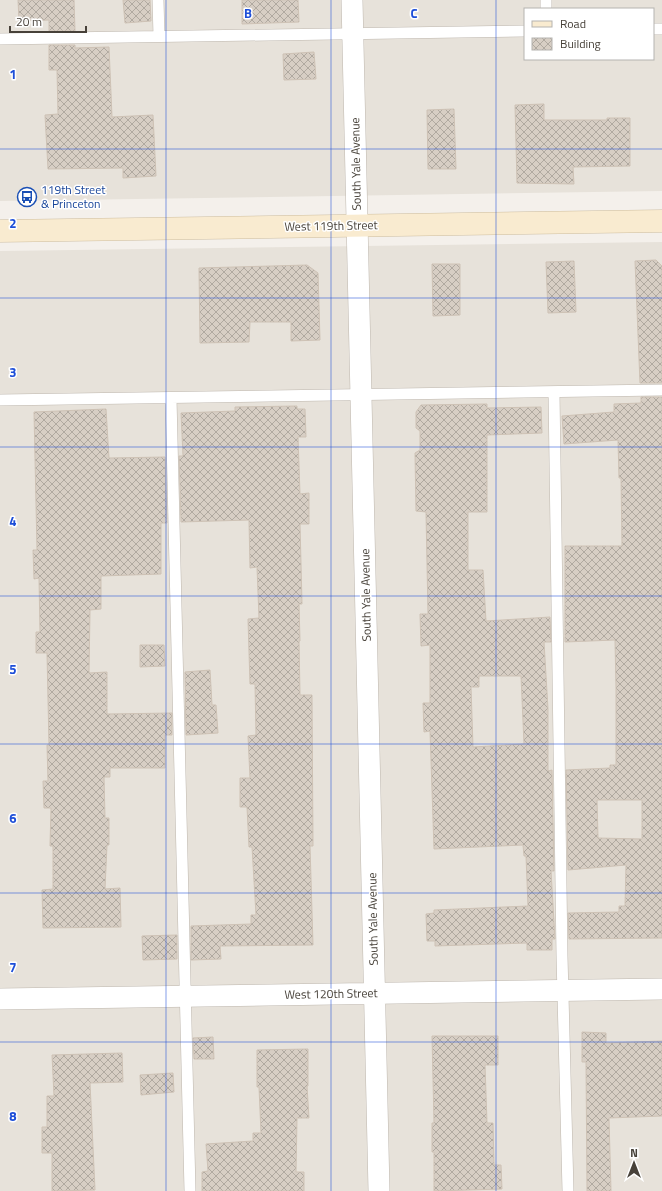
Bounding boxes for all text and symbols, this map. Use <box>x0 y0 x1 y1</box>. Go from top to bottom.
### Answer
text: B <box>244 3 252 23</box>
text: C <box>410 3 418 23</box>
scale bar <box>10 8 86 34</box>
legend <box>524 8 654 60</box>
text: 20 m <box>16 12 42 31</box>
text: Road <box>560 14 586 33</box>
text: Building <box>560 34 601 53</box>
text: 1 <box>9 64 17 84</box>
street label: South Yale Avenue <box>345 117 366 211</box>
place label: 119th Street & Princeton <box>41 180 106 213</box>
bus stop icon: 119th Street & Princeton <box>16 186 38 208</box>
text: 2 <box>9 213 17 233</box>
street label: West 119th Street <box>284 215 379 236</box>
text: 3 <box>9 362 17 382</box>
text: 4 <box>9 511 17 531</box>
street label: South Yale Avenue <box>355 548 376 642</box>
text: 5 <box>9 659 17 679</box>
text: 6 <box>9 808 17 828</box>
street label: South Yale Avenue <box>362 872 383 966</box>
text: 7 <box>9 957 17 977</box>
street label: West 120th Street <box>284 983 379 1004</box>
text: 8 <box>9 1106 17 1126</box>
north arrow <box>614 1143 654 1183</box>
text: N <box>630 1145 638 1161</box>

